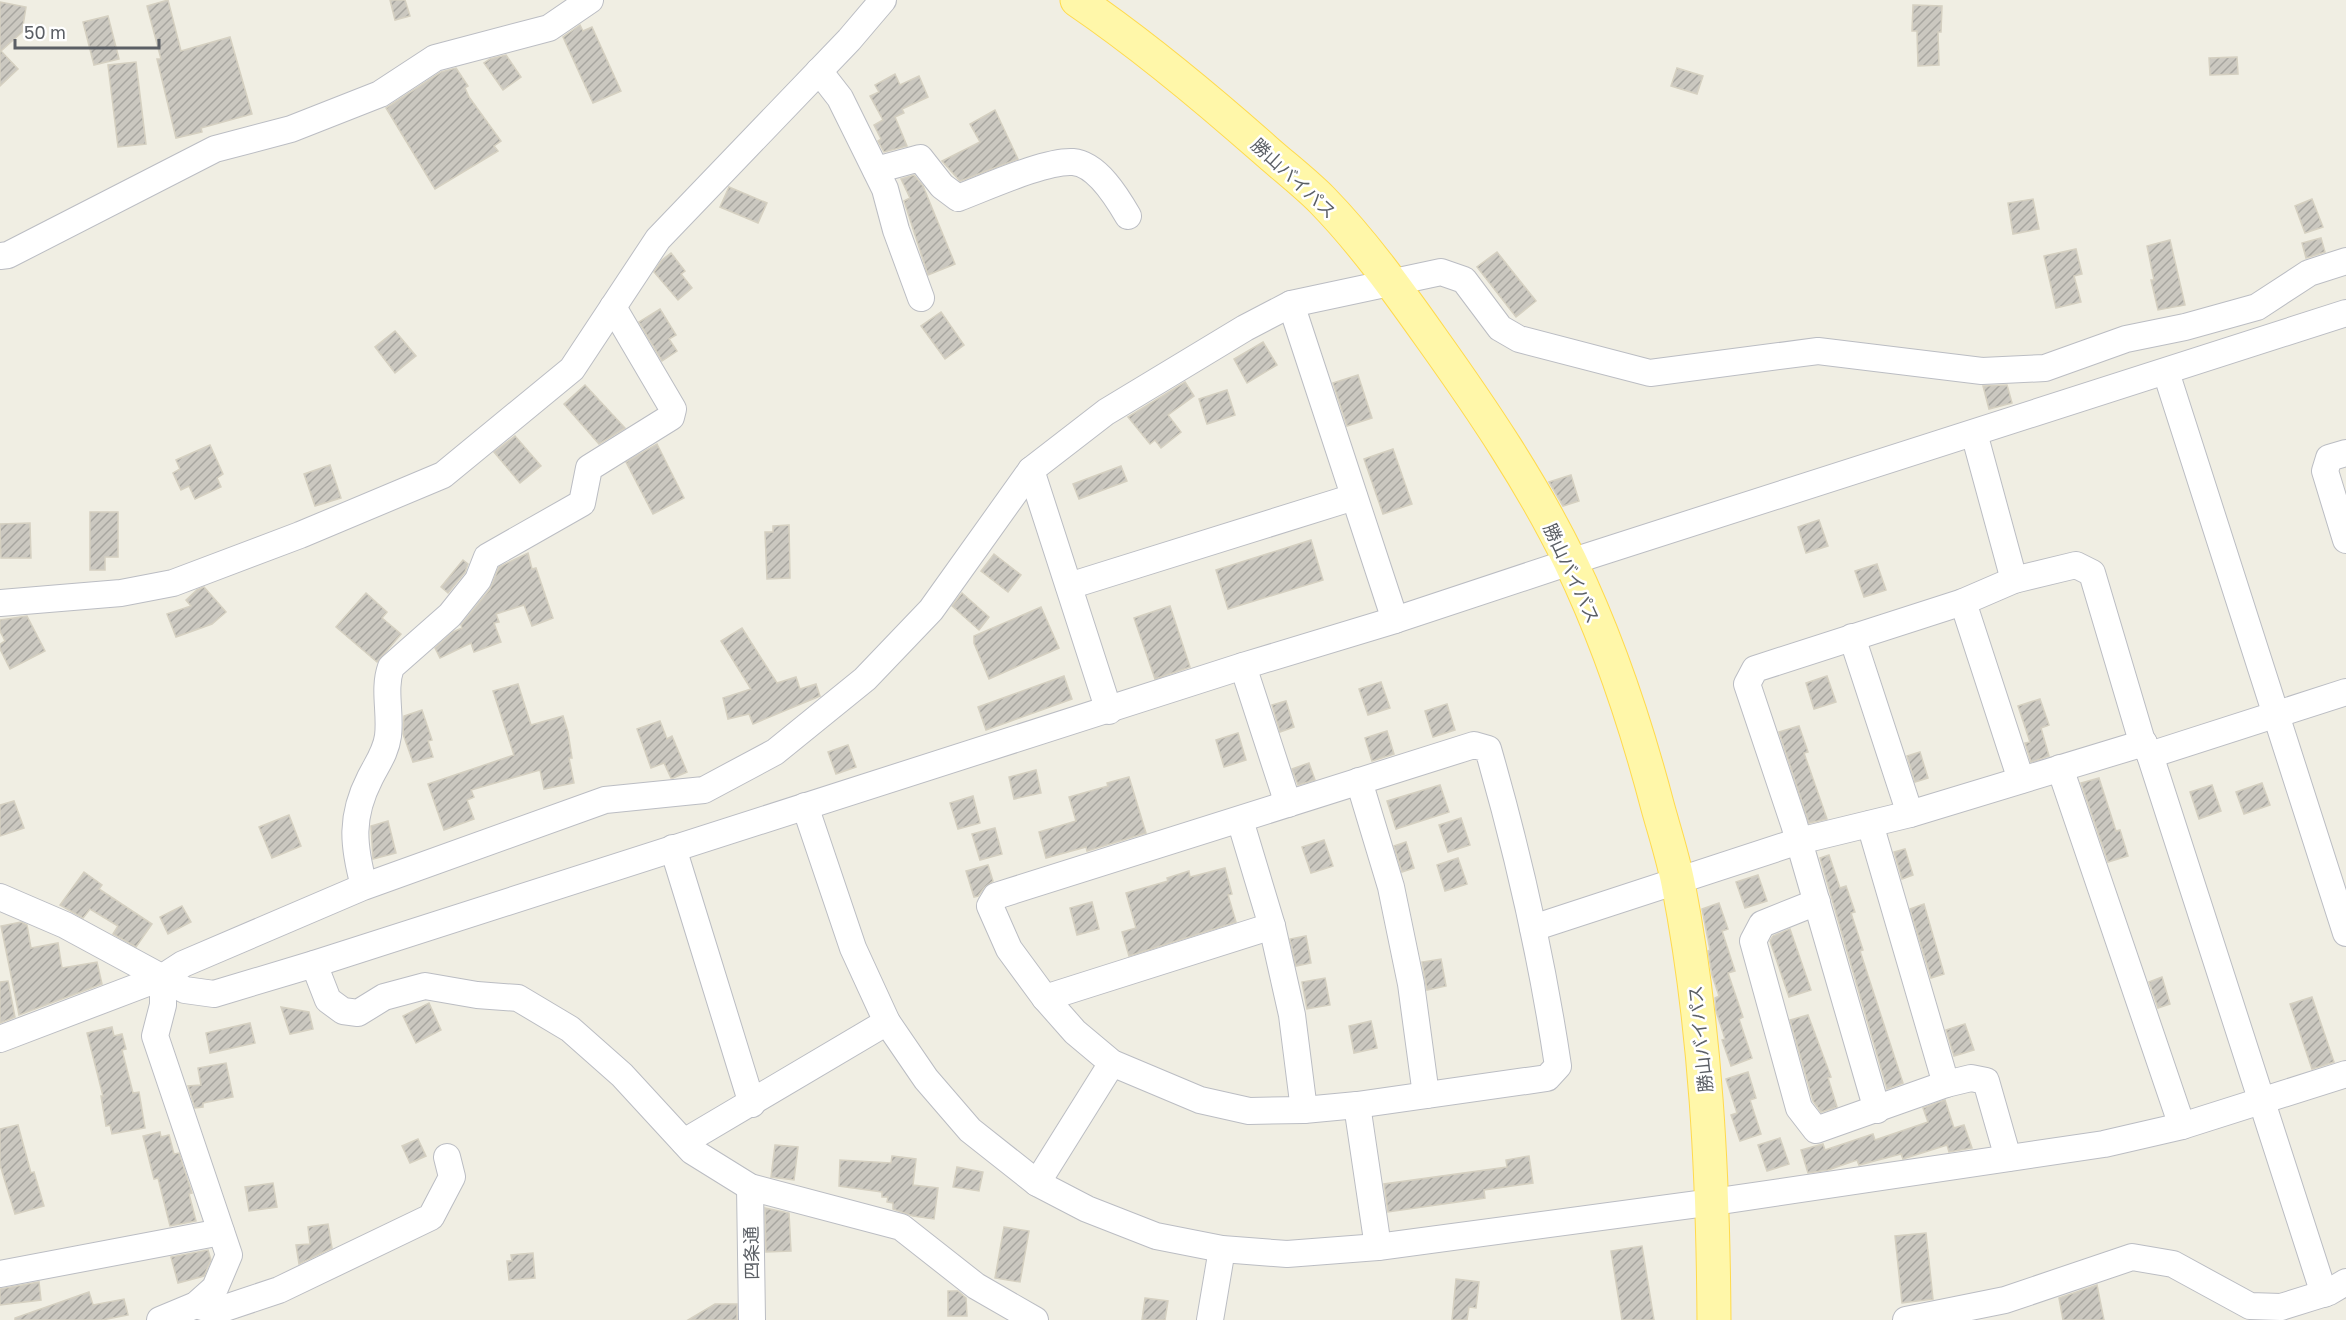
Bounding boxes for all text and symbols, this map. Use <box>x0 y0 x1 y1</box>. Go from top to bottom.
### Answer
scale bar <box>15 12 159 50</box>
text: 50 m <box>24 21 66 43</box>
street label: 勝山バイパス <box>1247 133 1341 223</box>
street label: 勝山バイパス <box>1539 520 1605 626</box>
street label: 勝山バイパス <box>1683 984 1717 1094</box>
street label: 四条通 <box>740 1226 762 1280</box>

